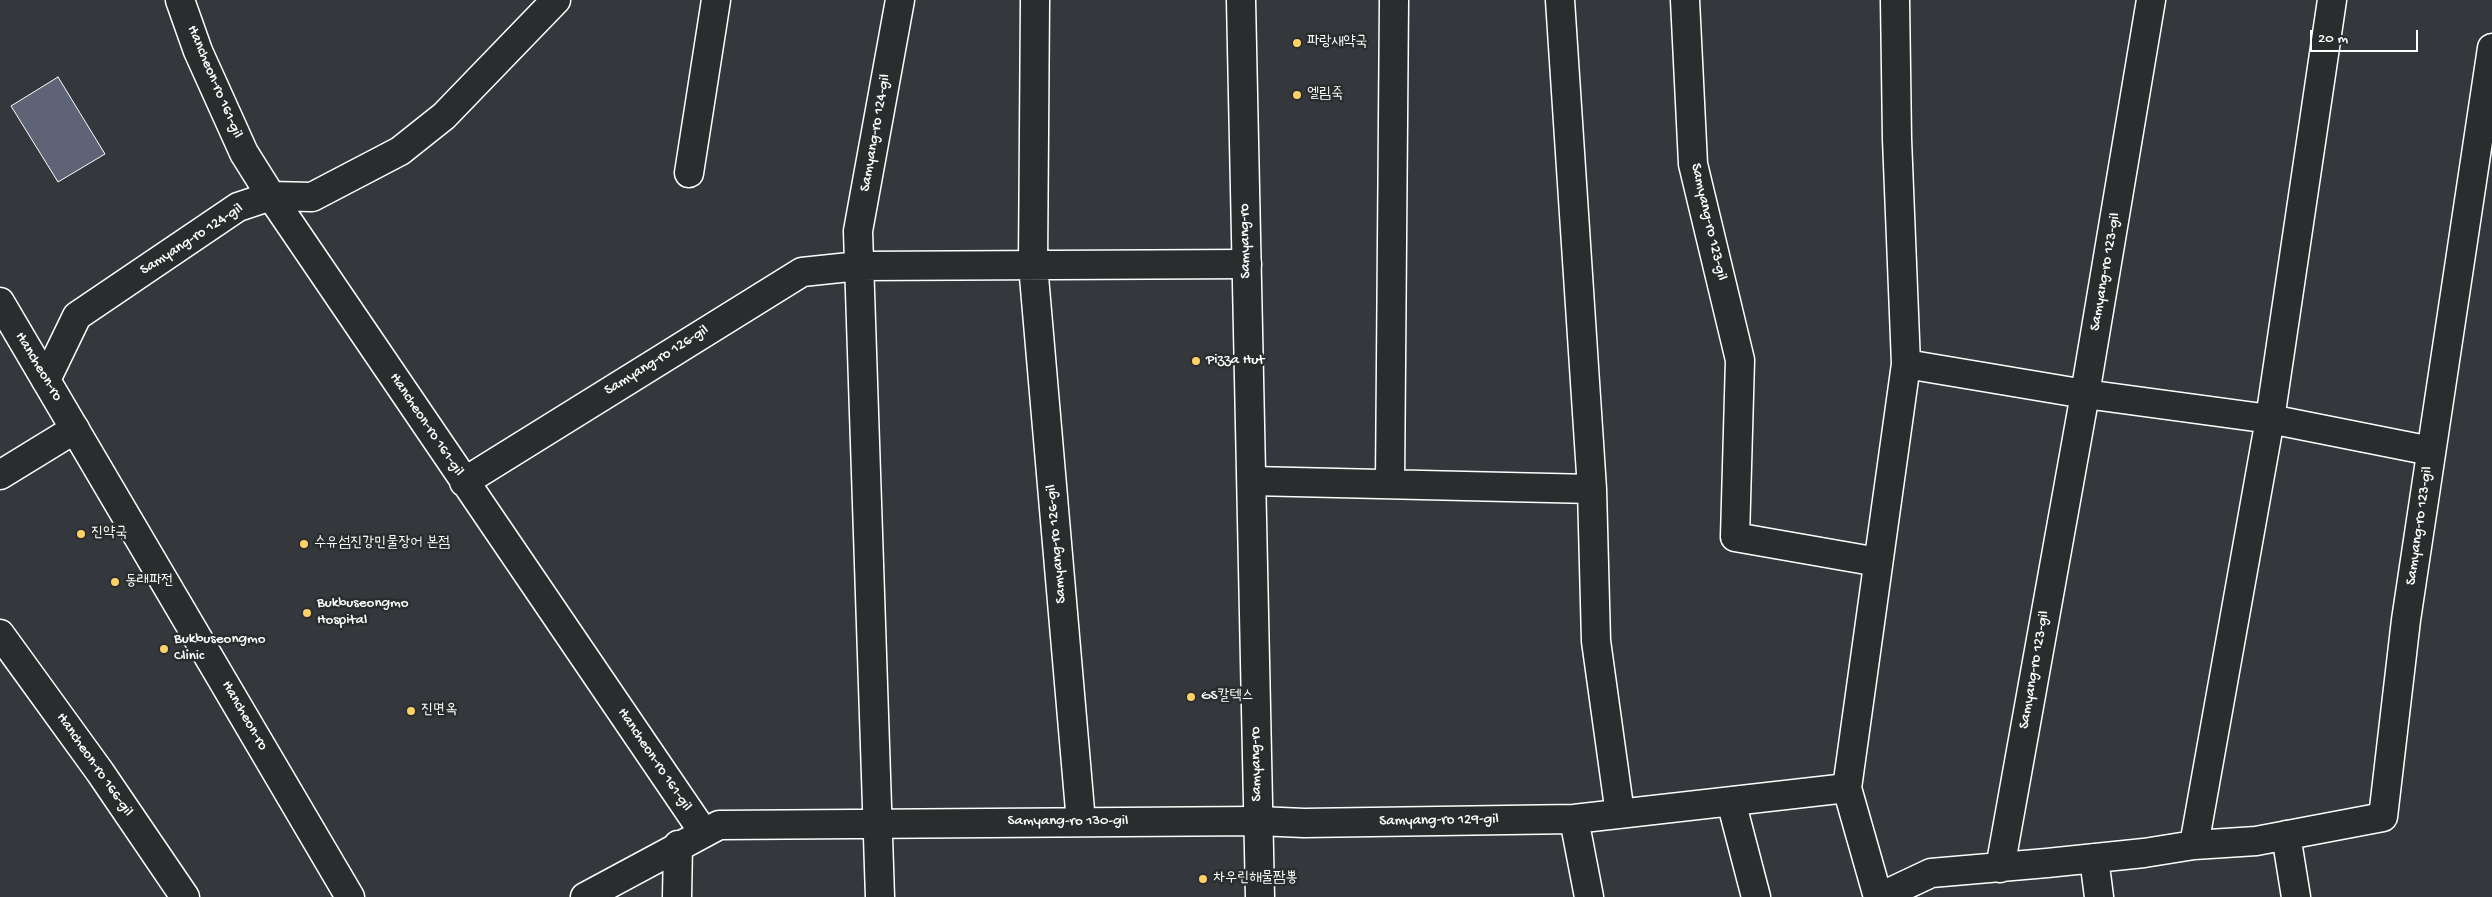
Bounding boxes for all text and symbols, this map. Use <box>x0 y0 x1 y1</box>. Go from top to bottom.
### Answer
scale bar <box>2312 20 2420 52</box>
street label: Hancheon-ro 161-gil <box>182 23 246 141</box>
text: 20 m <box>2318 30 2348 48</box>
place label: 파랑새약국 <box>1307 34 1367 52</box>
marker: 파랑새약국 <box>1291 37 1303 49</box>
street label: Samyang-ro 124-gil <box>857 73 895 193</box>
place label: 엘림죽 <box>1307 86 1343 104</box>
marker: 엘림죽 <box>1291 89 1303 101</box>
street label: Samyang-ro 123-gil <box>1686 162 1730 282</box>
street label: Samyang-ro 124-gil <box>137 200 247 280</box>
street label: Samyang-ro <box>1236 203 1256 279</box>
street label: Samyang-ro 123-gil <box>2087 212 2125 332</box>
street label: Samyang-ro 126-gil <box>602 322 712 400</box>
street label: Hancheon-ro <box>10 329 66 405</box>
place label: Pizza Hut <box>1206 352 1264 370</box>
marker: Pizza Hut <box>1190 355 1202 367</box>
street label: Hancheon-ro 161-gil <box>385 370 467 480</box>
street label: Samyang-ro 123-gil <box>2403 466 2437 586</box>
street label: Samyang-ro 126-gil <box>1043 484 1071 604</box>
place label: 진약국 <box>91 525 127 543</box>
marker: 진약국 <box>75 528 87 540</box>
place label: 수유섬진강민물장어 본점 <box>314 535 450 553</box>
marker: 수유섬진강민물장어 본점 <box>298 538 310 550</box>
place label: 동래파전 <box>125 573 173 591</box>
marker: 동래파전 <box>109 576 121 588</box>
place label: Bukbuseongmo Hospital <box>317 595 408 630</box>
marker: Bukbuseongmo Hospital <box>301 607 313 619</box>
street label: Samyang-ro 123-gil <box>2016 610 2054 730</box>
place label: Bukbuseongmo Clinic <box>174 631 265 666</box>
marker: Bukbuseongmo Clinic <box>158 643 170 655</box>
street label: Hancheon-ro <box>217 678 271 754</box>
place label: GS칼텍스 <box>1201 688 1254 706</box>
marker: GS칼텍스 <box>1185 691 1197 703</box>
place label: 진면옥 <box>421 702 457 720</box>
marker: 진면옥 <box>405 705 417 717</box>
street label: Hancheon-ro 161-gil <box>613 705 695 815</box>
street label: Hancheon-ro 166-gil <box>52 710 136 820</box>
street label: Samyang-ro <box>1247 726 1267 802</box>
street label: Samyang-ro 129-gil <box>1379 811 1499 831</box>
street label: Samyang-ro 130-gil <box>1008 813 1128 831</box>
place label: 차우린해물짬뽕 <box>1213 870 1297 888</box>
marker: 차우린해물짬뽕 <box>1197 873 1209 885</box>

